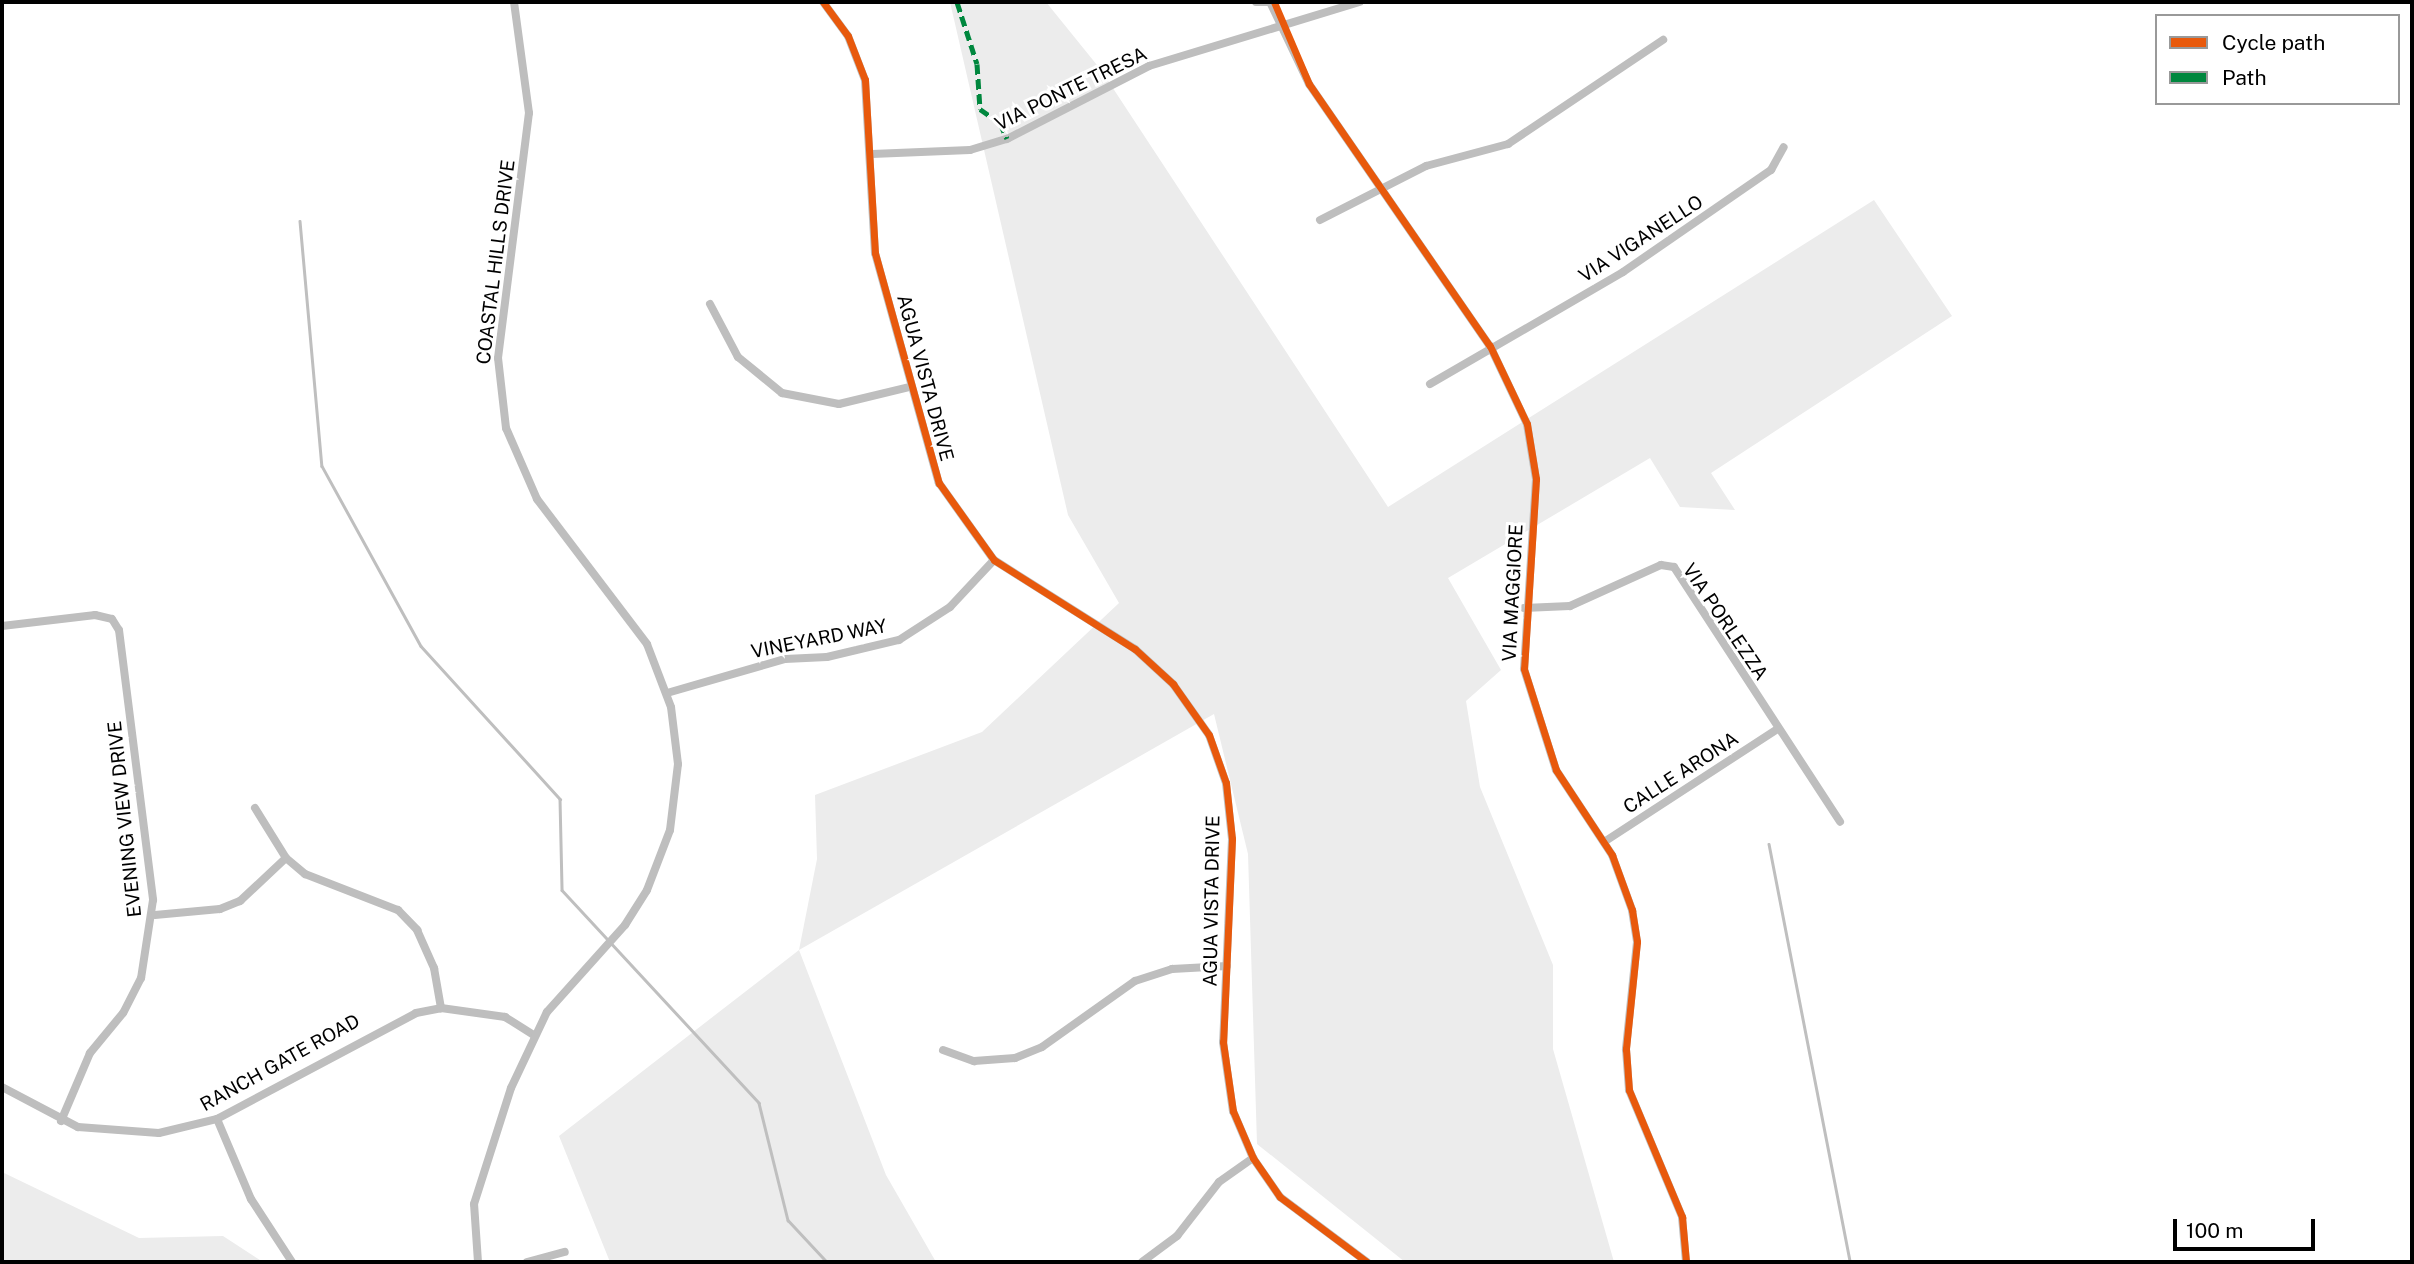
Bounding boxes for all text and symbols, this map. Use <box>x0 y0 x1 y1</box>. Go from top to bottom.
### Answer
legend <box>2155 14 2400 105</box>
text: Cycle path <box>2222 30 2325 55</box>
street label: VIA PONTE TRESA <box>991 42 1151 136</box>
text: Path <box>2222 65 2267 90</box>
street label: COASTAL HILLS DRIVE <box>472 158 520 366</box>
street label: VIA VIGANELLO <box>1575 190 1707 288</box>
street label: AGUA VISTA DRIVE <box>892 292 958 464</box>
street label: VIA MAGGIORE <box>1498 524 1528 662</box>
street label: VIA PORLEZZA <box>1678 559 1772 685</box>
street label: VINEYARD WAY <box>749 615 889 663</box>
street label: EVENING VIEW DRIVE <box>103 719 147 919</box>
street label: CALLE ARONA <box>1619 727 1743 819</box>
street label: AGUA VISTA DRIVE <box>1199 815 1225 987</box>
street label: RANCH GATE ROAD <box>196 1010 364 1116</box>
scale bar <box>2176 1204 2318 1248</box>
text: 100 m <box>2186 1218 2243 1243</box>

